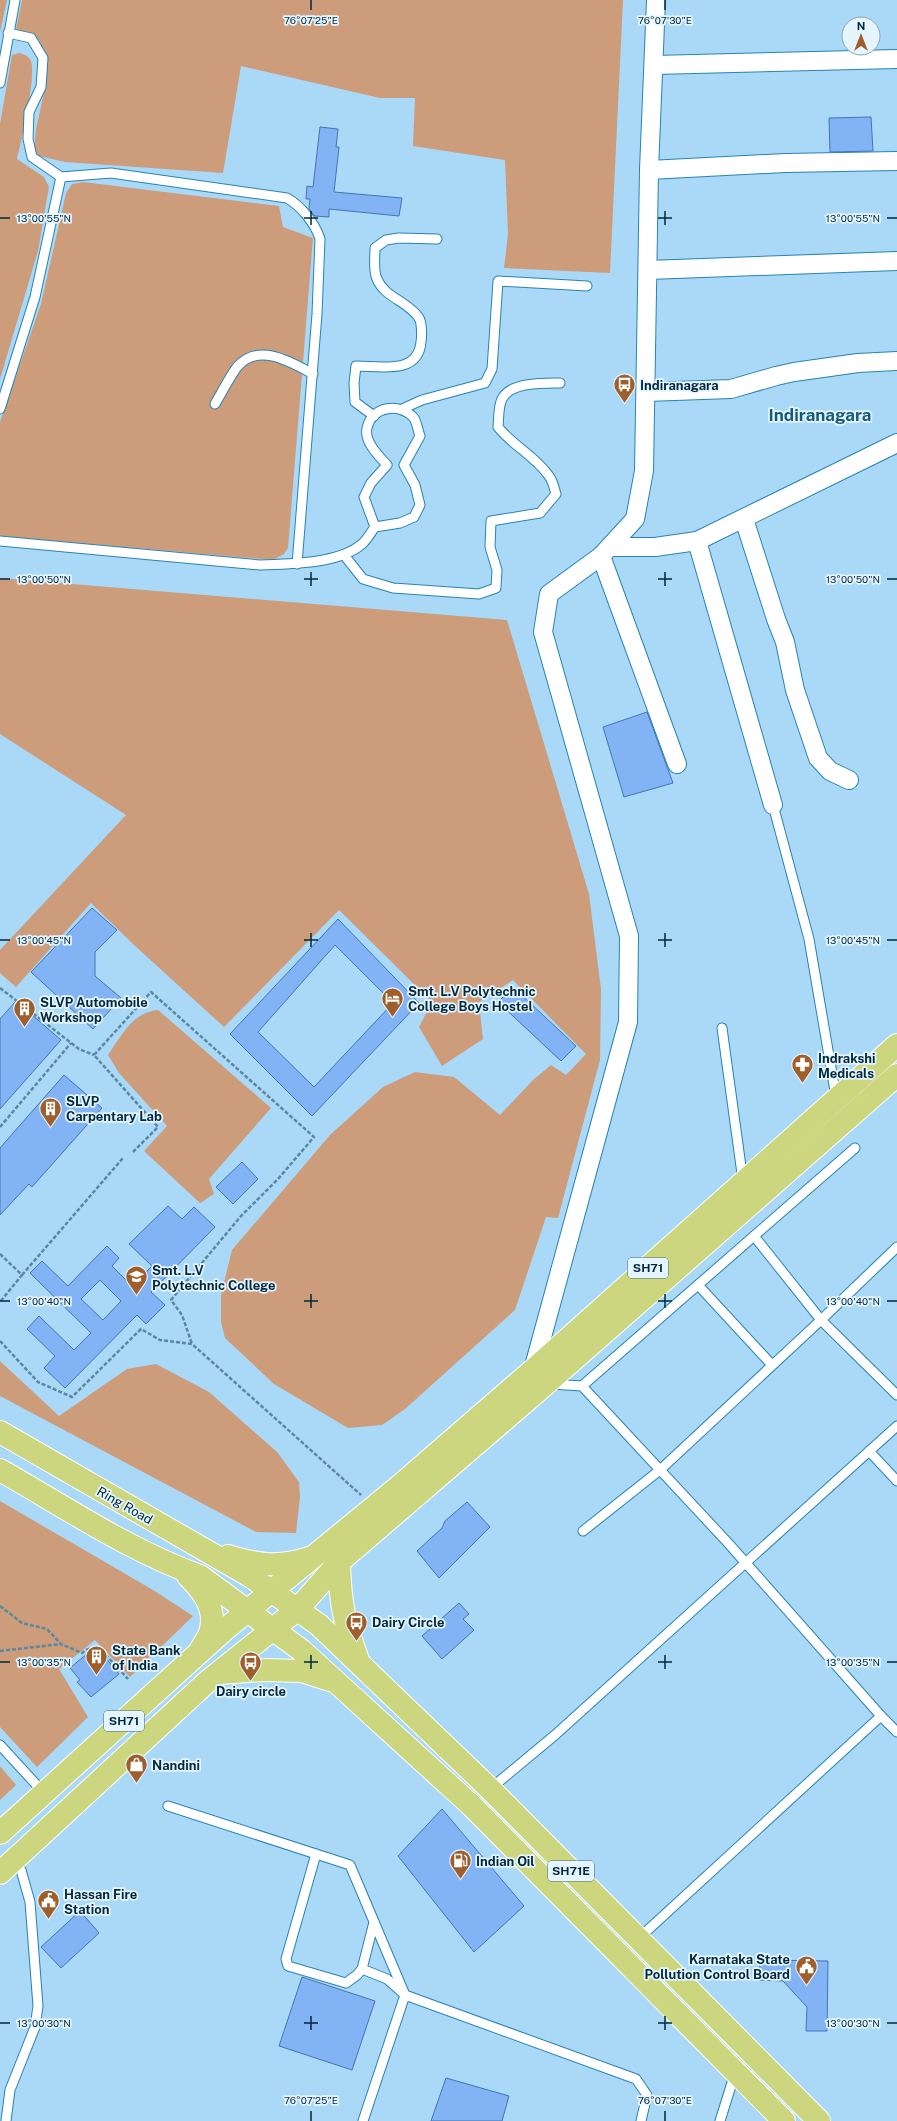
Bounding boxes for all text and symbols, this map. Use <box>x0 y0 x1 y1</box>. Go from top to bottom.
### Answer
text: 76°07'25"E <box>284 14 338 26</box>
text: 76°07'30"E <box>638 14 692 26</box>
north arrow <box>841 16 881 56</box>
text: N <box>857 20 865 32</box>
text: 13°00'55"N <box>17 212 71 224</box>
text: 13°00'55"N <box>826 212 880 224</box>
bus stop icon: Indiranagara <box>611 372 637 405</box>
place label: Indiranagara <box>640 378 719 393</box>
district label: Indiranagara <box>769 405 871 425</box>
text: 13°00'50"N <box>17 573 71 585</box>
text: 13°00'50"N <box>826 573 880 585</box>
text: 13°00'45"N <box>17 934 71 946</box>
text: 13°00'45"N <box>826 934 880 946</box>
place label: Smt. L.V Polytechnic College Boys Hostel <box>408 984 536 1014</box>
hotel icon: Smt. L.V Polytechnic College Boys Hostel <box>379 985 405 1018</box>
place label: SLVP Automobile Workshop <box>40 995 148 1025</box>
building icon: SLVP Automobile Workshop <box>12 996 38 1029</box>
place label: Indrakshi Medicals <box>818 1051 876 1081</box>
pharmacy icon: Indrakshi Medicals <box>789 1052 815 1085</box>
place label: SLVP Carpentary Lab <box>66 1094 162 1124</box>
building icon: SLVP Carpentary Lab <box>38 1095 64 1128</box>
road number: SH71 <box>628 1258 668 1278</box>
place label: Smt. L.V Polytechnic College <box>152 1263 276 1293</box>
school or university icon: Smt. L.V Polytechnic College <box>123 1264 149 1297</box>
text: 13°00'40"N <box>17 1295 71 1307</box>
text: 13°00'40"N <box>826 1295 880 1307</box>
street label: Ring Road <box>94 1484 155 1527</box>
bus stop icon: Dairy Circle <box>343 1609 369 1642</box>
place label: Dairy Circle <box>372 1615 445 1630</box>
place label: State Bank of India <box>112 1643 181 1673</box>
building icon: State Bank of India <box>83 1644 109 1677</box>
bus stop icon: Dairy circle <box>238 1650 264 1683</box>
text: 13°00'35"N <box>17 1656 71 1668</box>
text: 13°00'35"N <box>826 1656 880 1668</box>
place label: Dairy circle <box>216 1684 286 1699</box>
road number: SH71 <box>104 1711 144 1731</box>
shop icon: Nandini <box>123 1752 149 1785</box>
place label: Nandini <box>152 1758 200 1773</box>
fuel station icon: Indian Oil <box>447 1848 473 1881</box>
place label: Indian Oil <box>476 1854 535 1869</box>
road number: SH71E <box>548 1861 594 1881</box>
place label: Hassan Fire Station <box>64 1887 137 1917</box>
public building icon: Hassan Fire Station <box>35 1888 61 1921</box>
place label: Karnataka State Pollution Control Board <box>644 1952 790 1982</box>
public building icon: Karnataka State Pollution Control Board <box>793 1953 819 1986</box>
text: 13°00'30"N <box>17 2017 71 2029</box>
text: 13°00'30"N <box>826 2017 880 2029</box>
text: 76°07'25"E <box>284 2094 338 2106</box>
text: 76°07'30"E <box>638 2094 692 2106</box>

